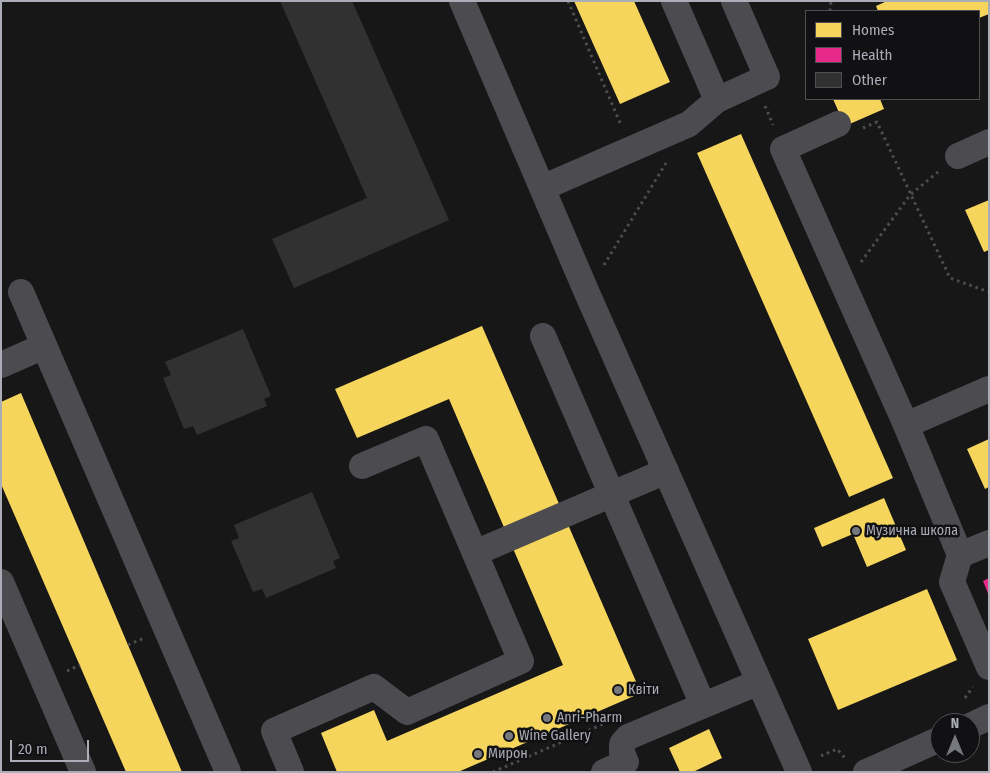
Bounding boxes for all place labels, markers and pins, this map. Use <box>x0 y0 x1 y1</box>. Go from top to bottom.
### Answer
place label: Музична школа <box>866 523 958 539</box>
marker: Музична школа <box>850 525 862 537</box>
place label: Квіти <box>628 682 659 698</box>
marker: Квіти <box>612 684 624 696</box>
place label: Anri-Pharm <box>557 710 622 726</box>
marker: Anri-Pharm <box>541 712 553 724</box>
place label: Wine Gallery <box>519 728 591 744</box>
marker: Wine Gallery <box>503 730 515 742</box>
place label: Мирон <box>488 746 528 762</box>
marker: Мирон <box>472 748 484 760</box>

